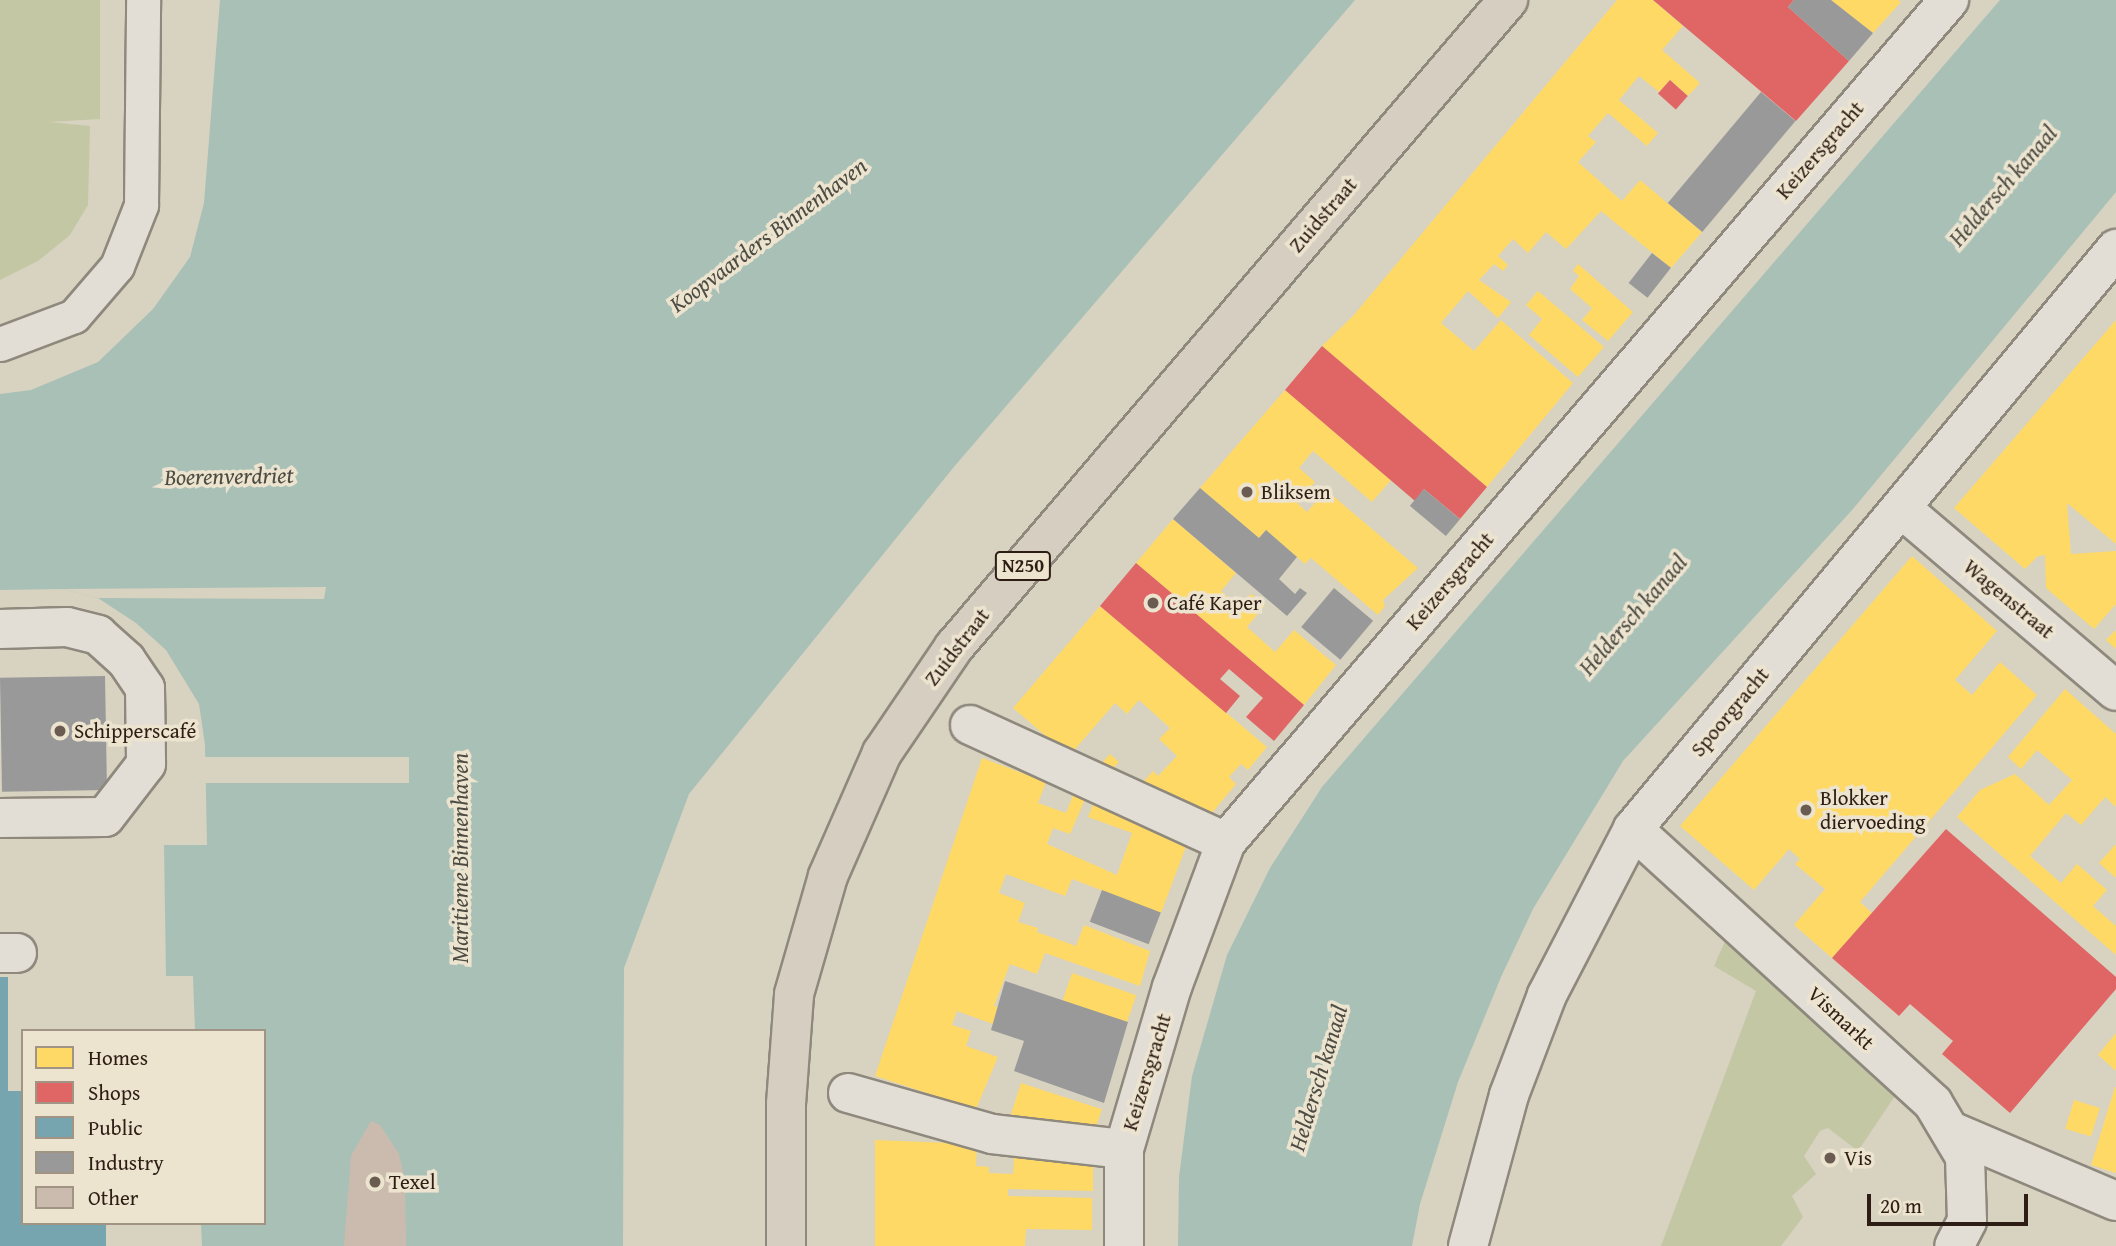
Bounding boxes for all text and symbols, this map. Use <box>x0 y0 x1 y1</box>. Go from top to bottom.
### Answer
street label: Keizersgracht <box>1771 96 1869 204</box>
water label: Heldersch kanaal <box>1943 120 2063 252</box>
water label: Koopvaarders Binnenhaven <box>664 152 872 318</box>
street label: Zuidstraat <box>1284 172 1362 258</box>
water label: Boerenverdriet <box>164 461 294 491</box>
place label: Bliksem <box>1261 479 1331 505</box>
marker: Bliksem <box>1239 484 1255 500</box>
street label: Keizersgracht <box>1401 527 1499 635</box>
water label: Heldersch kanaal <box>1573 549 1693 681</box>
road number: N250 <box>993 551 1053 582</box>
street label: Wagenstraat <box>1959 554 2059 644</box>
place label: Café Kaper <box>1167 590 1262 616</box>
marker: Café Kaper <box>1145 595 1161 611</box>
street label: Zuidstraat <box>919 603 995 691</box>
street label: Spoorgracht <box>1685 662 1775 762</box>
place label: Schipperscafé <box>74 718 196 744</box>
marker: Schipperscafé <box>52 723 68 739</box>
water label: Maritieme Binnenhaven <box>446 753 474 963</box>
place label: Blokker diervoeding <box>1820 785 1926 835</box>
marker: Blokker diervoeding <box>1798 802 1814 818</box>
street label: Vismarkt <box>1802 981 1880 1055</box>
water label: Heldersch kanaal <box>1283 1002 1353 1154</box>
street label: Keizersgracht <box>1117 1010 1177 1134</box>
legend <box>21 1029 266 1225</box>
text: Homes <box>88 1042 148 1073</box>
text: Shops <box>88 1077 140 1108</box>
text: Public <box>88 1112 143 1143</box>
place label: Vis <box>1844 1145 1872 1171</box>
text: Industry <box>88 1147 164 1178</box>
marker: Vis <box>1822 1150 1838 1166</box>
place label: Texel <box>389 1169 436 1195</box>
marker: Texel <box>367 1174 383 1190</box>
scale bar <box>1871 1180 2032 1224</box>
text: Other <box>88 1182 138 1213</box>
text: 20 m <box>1880 1190 1922 1221</box>

